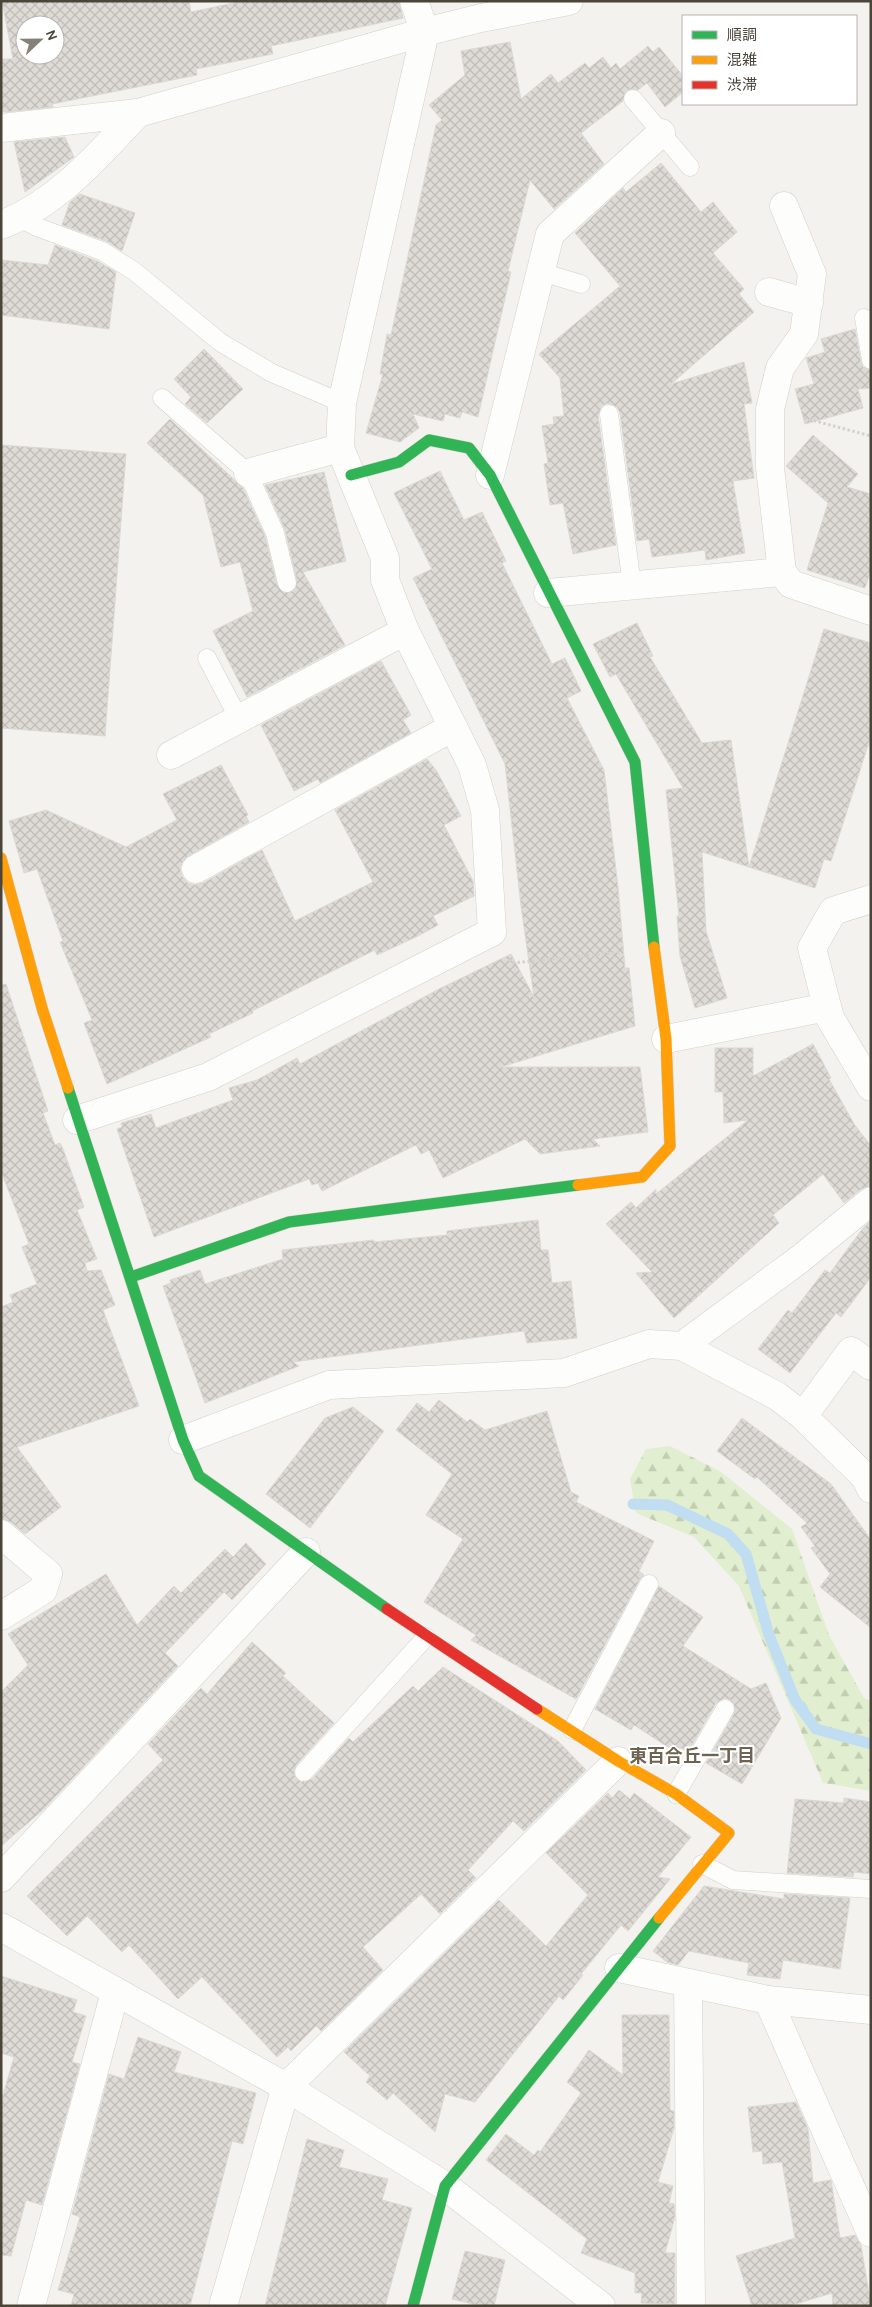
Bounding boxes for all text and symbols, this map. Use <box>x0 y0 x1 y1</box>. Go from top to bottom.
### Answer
north arrow <box>15 15 65 65</box>
legend <box>682 15 857 105</box>
text: 順調 <box>727 26 757 44</box>
text: N <box>42 27 61 43</box>
text: 混雑 <box>727 51 757 69</box>
text: 渋滞 <box>727 76 757 94</box>
district label: 東百合丘一丁目 <box>629 1745 755 1767</box>

